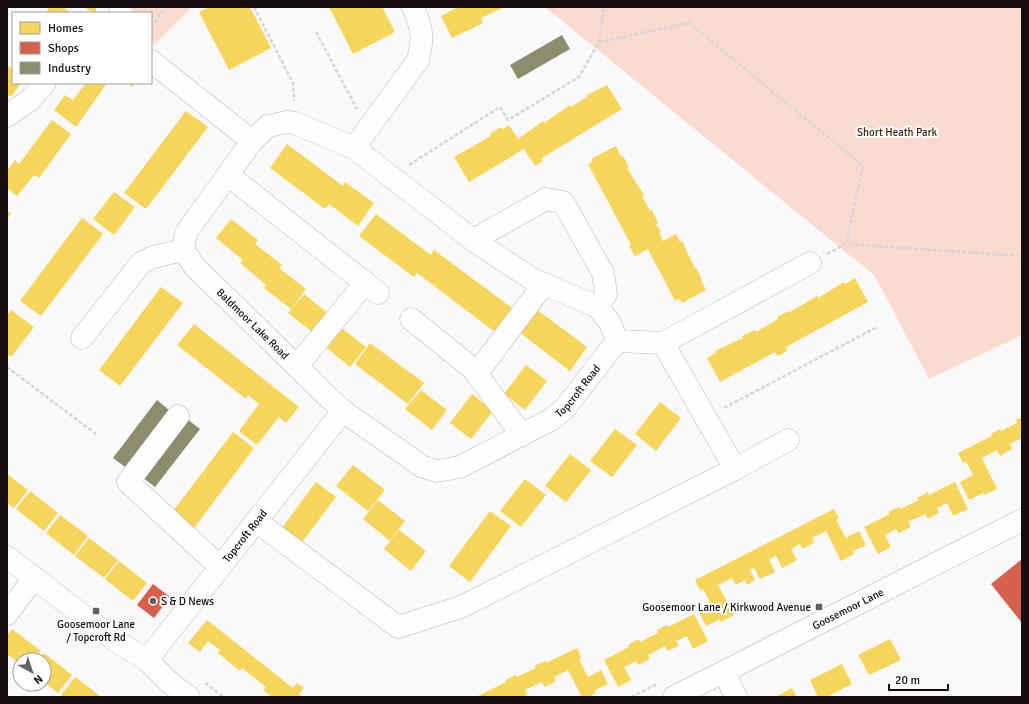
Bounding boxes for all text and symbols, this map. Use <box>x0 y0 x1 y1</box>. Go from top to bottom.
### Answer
legend <box>12 12 152 84</box>
text: Homes <box>48 21 83 36</box>
text: Shops <box>48 41 79 56</box>
text: Industry <box>48 61 91 76</box>
park label: Short Heath Park <box>857 126 938 139</box>
street label: Baldmoor Lake Road <box>214 286 292 362</box>
street label: Topcroft Road <box>553 362 603 420</box>
street label: Topcroft Road <box>220 507 270 565</box>
street label: Goosemoor Lane <box>810 585 886 633</box>
place label: S & D News <box>161 595 214 608</box>
marker: S & D News <box>148 596 158 606</box>
place label: Goosemoor Lane / Kirkwood Avenue <box>642 601 811 614</box>
marker: Goosemoor Lane / Kirkwood Avenue <box>814 602 824 612</box>
marker: Goosemoor Lane / Topcroft Rd <box>91 606 101 616</box>
place label: Goosemoor Lane / Topcroft Rd <box>57 618 135 644</box>
north arrow <box>12 652 52 692</box>
scale bar <box>889 666 948 692</box>
text: N <box>31 672 45 687</box>
text: 20 m <box>895 673 920 688</box>

